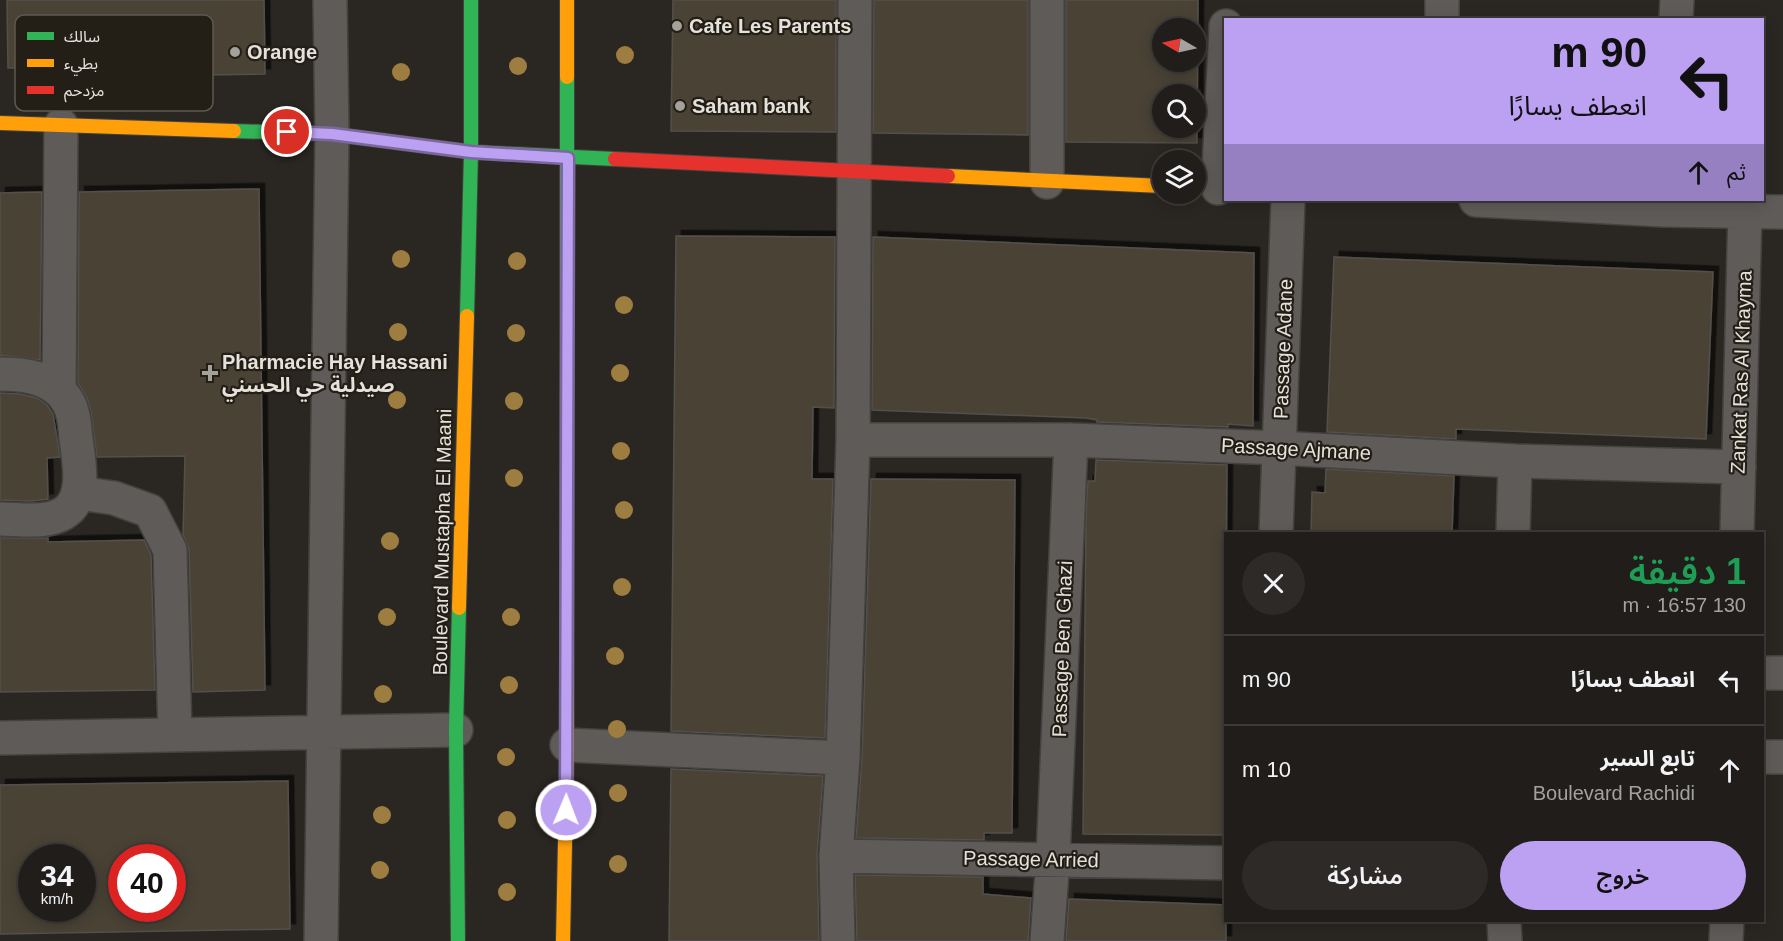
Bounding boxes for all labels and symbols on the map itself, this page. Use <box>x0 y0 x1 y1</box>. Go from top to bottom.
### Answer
legend <box>15 15 213 111</box>
place label: Cafe Les Parents <box>689 15 851 37</box>
north arrow <box>1152 18 1206 72</box>
marker: Cafe Les Parents <box>670 19 684 33</box>
text: سالك <box>64 28 100 45</box>
place label: Orange <box>247 41 317 63</box>
marker: Orange <box>228 45 242 59</box>
text: بطيء <box>64 55 98 76</box>
text: مزدحم <box>64 82 104 103</box>
place label: Saham bank <box>692 95 811 117</box>
marker: Saham bank <box>673 99 687 113</box>
pin <box>261 106 312 157</box>
street label: Zankat Ras Al Khayma <box>1726 269 1756 474</box>
street label: Passage Adane <box>1270 279 1296 419</box>
place label: Pharmacie Hay Hassani صيدلية حي الحسني <box>222 351 448 402</box>
marker: Pharmacie Hay Hassani صيدلية حي الحسني <box>203 366 217 380</box>
street label: Boulevard Mustapha El Maani <box>429 408 455 676</box>
street label: Passage Ajmane <box>1220 434 1372 464</box>
street label: Passage Ben Ghazi <box>1048 560 1076 738</box>
position arrow <box>534 778 598 842</box>
speed limit sign: 40 <box>108 844 186 922</box>
street label: Passage Arried <box>963 847 1099 871</box>

